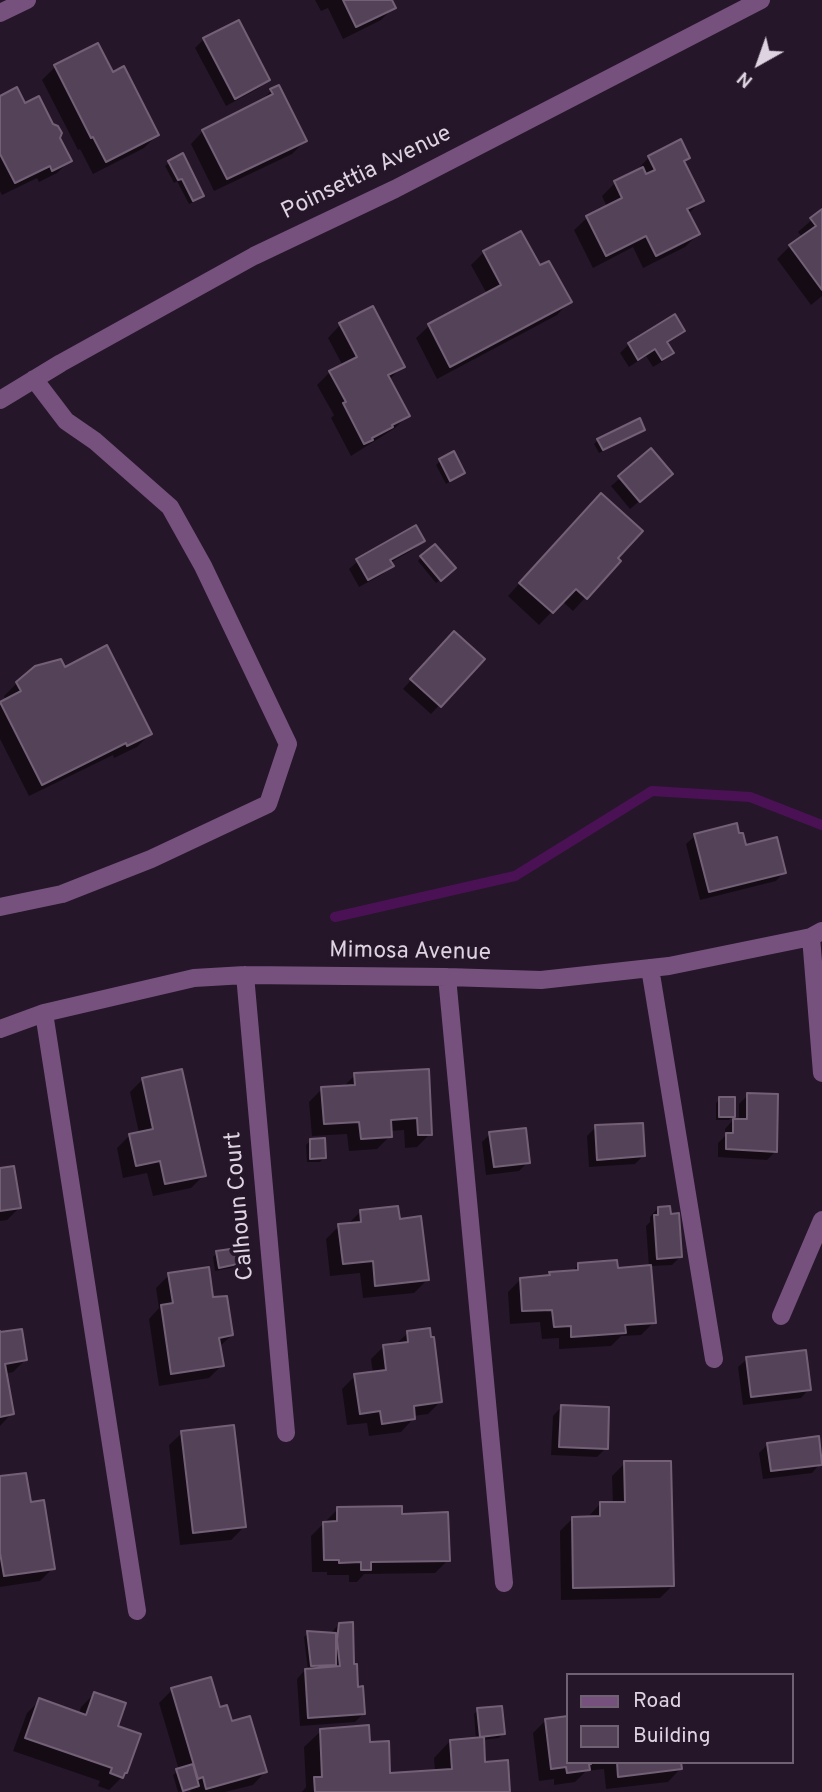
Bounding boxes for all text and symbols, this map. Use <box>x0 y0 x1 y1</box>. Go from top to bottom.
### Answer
north arrow <box>724 28 794 98</box>
text: N <box>733 66 758 93</box>
street label: Poinsettia Avenue <box>277 121 457 227</box>
street label: Mimosa Avenue <box>329 938 491 968</box>
street label: Calhoun Court <box>221 1130 261 1282</box>
legend <box>566 1673 794 1764</box>
text: Road <box>633 1688 682 1715</box>
text: Building <box>633 1723 711 1750</box>

